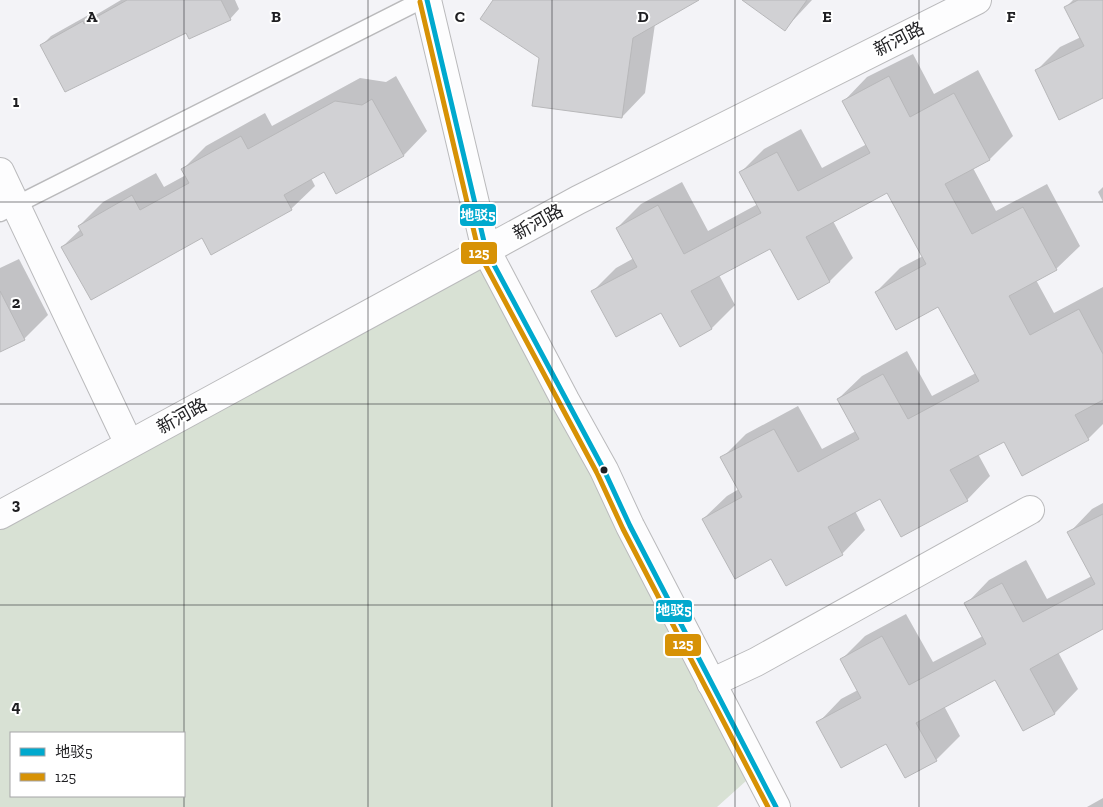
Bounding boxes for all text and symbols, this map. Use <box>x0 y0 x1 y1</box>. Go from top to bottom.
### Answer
text: A <box>87 7 98 26</box>
text: B <box>271 7 281 26</box>
text: C <box>455 7 465 26</box>
text: D <box>637 7 649 26</box>
text: E <box>822 7 832 26</box>
text: F <box>1006 7 1016 26</box>
street label: 新河路 <box>870 17 928 61</box>
text: 1 <box>13 92 20 111</box>
street label: 新河路 <box>509 199 567 245</box>
line badge: 地驳5 <box>459 203 497 227</box>
text: 地驳5 <box>460 207 496 224</box>
line badge: 125 <box>460 241 498 265</box>
text: 125 <box>469 245 489 262</box>
text: 2 <box>12 293 21 312</box>
street label: 新河路 <box>153 393 211 439</box>
unlabelled marker <box>599 465 609 475</box>
text: 3 <box>12 495 21 514</box>
line badge: 地驳5 <box>655 599 693 623</box>
text: 地驳5 <box>656 602 692 619</box>
line badge: 125 <box>664 633 702 657</box>
text: 125 <box>673 636 693 653</box>
text: 4 <box>11 697 21 716</box>
legend <box>10 732 185 797</box>
text: 地驳5 <box>55 743 93 761</box>
text: 125 <box>55 768 77 786</box>

